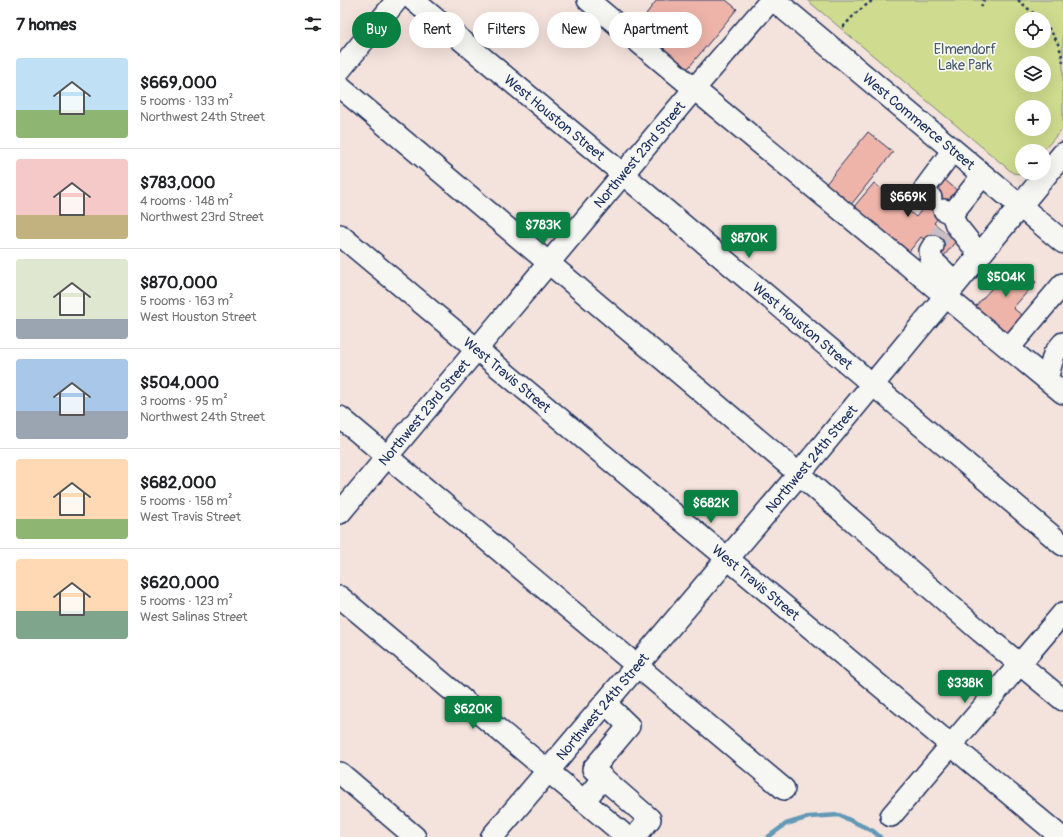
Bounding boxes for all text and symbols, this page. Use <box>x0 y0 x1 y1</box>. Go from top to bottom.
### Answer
chip: Buy <box>352 12 401 48</box>
chip: Rent <box>409 12 465 48</box>
chip: Filters <box>473 12 539 48</box>
chip: New <box>547 12 601 48</box>
chip: Apartment <box>609 12 702 48</box>
map controls <box>1015 12 1051 180</box>
button: locate <box>1015 12 1051 48</box>
icon: filters <box>302 13 324 35</box>
text: 7 homes <box>16 14 76 35</box>
park label: Elmendorf Lake Park <box>934 41 996 74</box>
button: layers <box>1015 56 1051 92</box>
street label: West Commerce Street <box>859 70 979 174</box>
street label: West Houston Street <box>501 71 608 165</box>
text: $669,000 <box>140 72 217 93</box>
icon: home <box>48 74 96 122</box>
text: 5 rooms · 133 m² <box>140 93 233 109</box>
street label: Northwest 23rd Street <box>590 98 689 212</box>
button: + <box>1015 100 1051 136</box>
text: Northwest 24th Street <box>140 109 265 125</box>
button: − <box>1015 144 1051 180</box>
text: $783,000 <box>140 172 215 193</box>
icon: home <box>48 175 96 223</box>
pin: $669K <box>880 184 936 218</box>
text: $669K <box>890 189 926 205</box>
text: 4 rooms · 148 m² <box>140 193 233 209</box>
text: Northwest 23rd Street <box>140 209 264 225</box>
pin: $783K <box>515 212 571 246</box>
text: $783K <box>525 217 561 233</box>
pin: $870K <box>721 225 777 259</box>
text: $870K <box>730 230 768 246</box>
pin: $504K <box>978 264 1034 298</box>
text: $504K <box>987 269 1025 285</box>
text: $870,000 <box>140 272 218 293</box>
icon: home <box>48 275 96 323</box>
street label: West Houston Street <box>749 279 856 373</box>
text: 5 rooms · 163 m² <box>140 293 234 309</box>
text: West Houston Street <box>140 309 256 325</box>
street label: West Travis Street <box>460 334 555 417</box>
street label: Northwest 23rd Street <box>375 356 474 469</box>
text: $504,000 <box>140 372 219 393</box>
icon: home <box>48 375 96 423</box>
text: 3 rooms · 95 m² <box>140 393 228 409</box>
street label: Northwest 24th Street <box>762 402 862 516</box>
text: Northwest 24th Street <box>140 409 265 425</box>
text: $682,000 <box>140 472 216 493</box>
icon: home <box>48 475 96 523</box>
pin: $682K <box>683 490 739 524</box>
text: 5 rooms · 158 m² <box>140 493 232 509</box>
text: $682K <box>693 495 729 511</box>
text: West Travis Street <box>140 509 241 525</box>
street label: West Travis Street <box>708 541 803 624</box>
text: $620,000 <box>140 572 219 593</box>
icon: home <box>48 575 96 623</box>
text: 5 rooms · 123 m² <box>140 593 233 609</box>
text: West Salinas Street <box>140 609 248 625</box>
street label: Northwest 24th Street <box>553 650 653 764</box>
pin: $338K <box>937 670 993 704</box>
text: $338K <box>947 675 983 691</box>
pin: $620K <box>445 696 501 730</box>
text: $620K <box>454 701 492 717</box>

